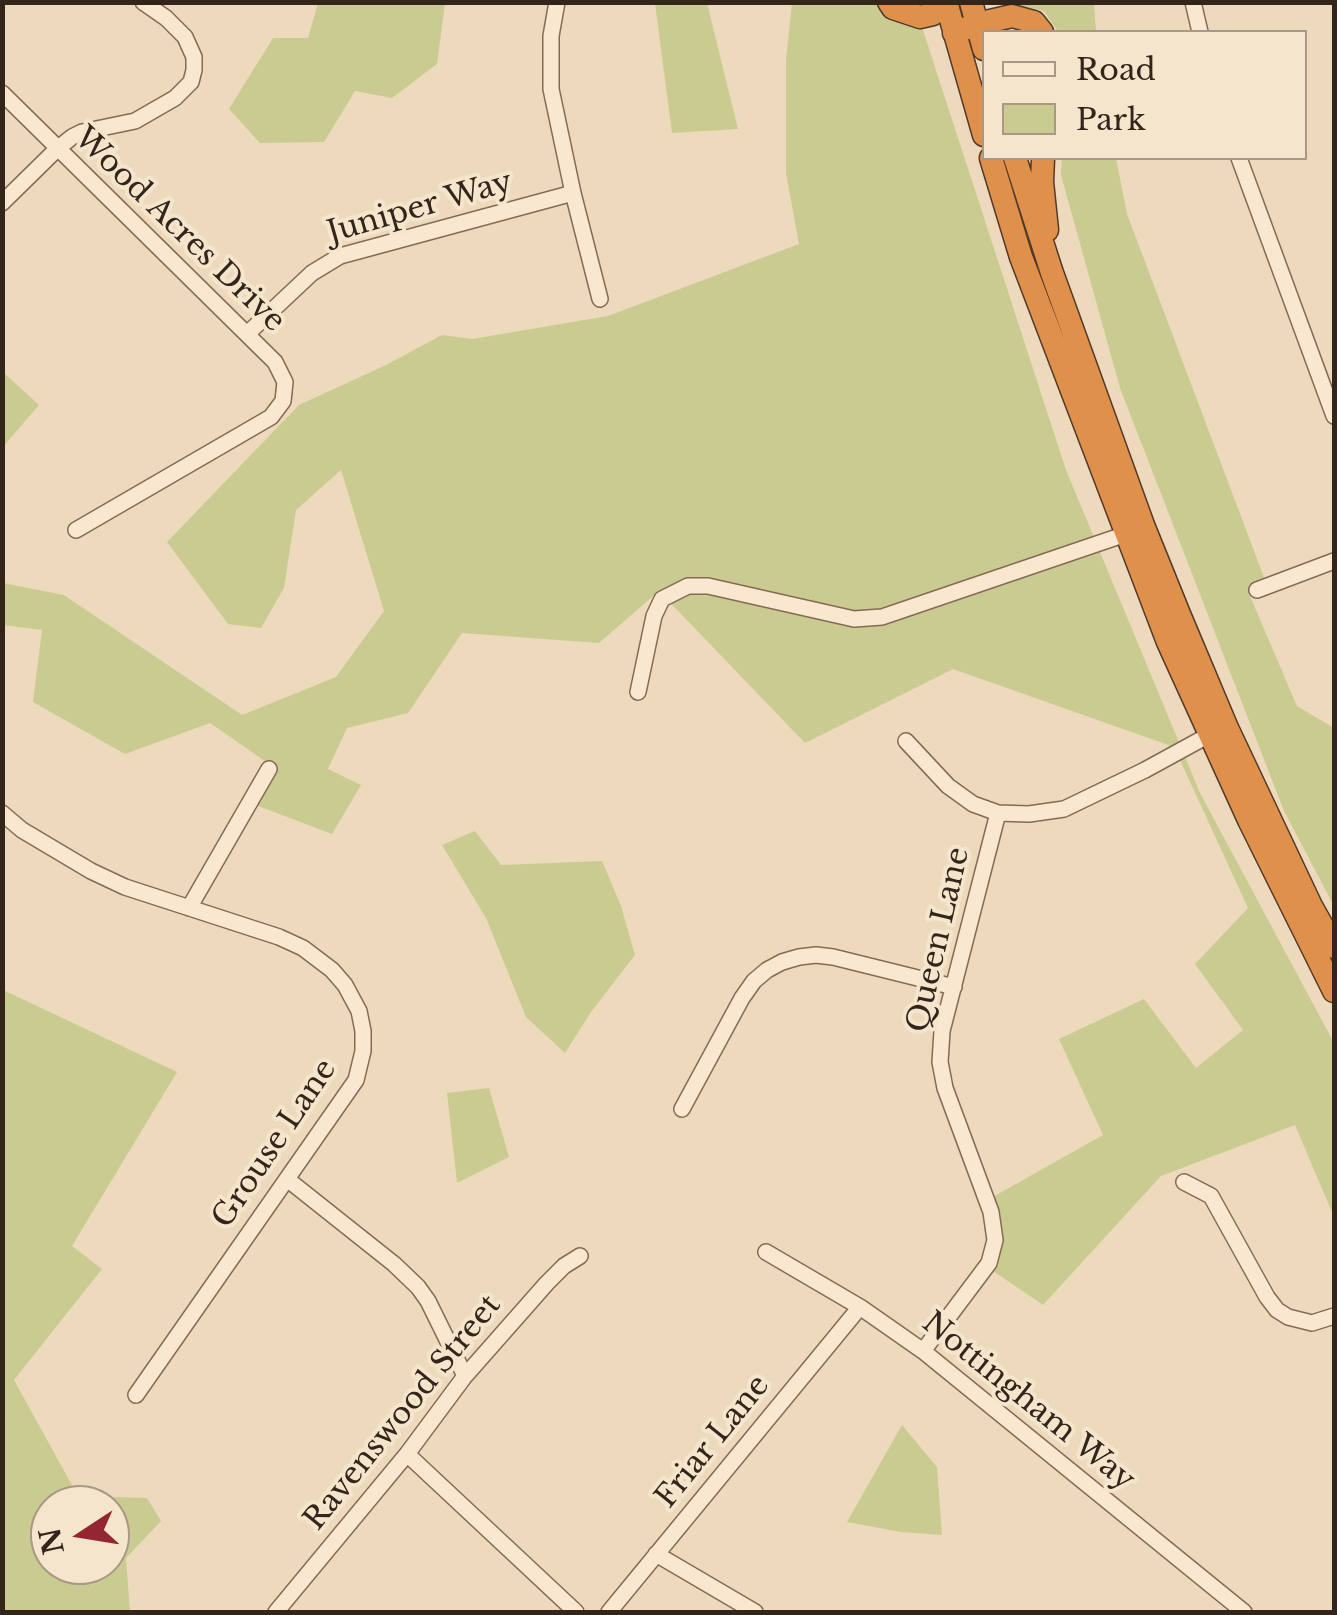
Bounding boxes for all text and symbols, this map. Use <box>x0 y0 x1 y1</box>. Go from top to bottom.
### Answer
legend <box>982 30 1307 160</box>
text: Road <box>1076 51 1156 88</box>
text: Park <box>1076 101 1146 138</box>
street label: Wood Acres Drive <box>66 120 292 340</box>
street label: Juniper Way <box>323 164 517 252</box>
street label: Queen Lane <box>900 844 978 1036</box>
street label: Grouse Lane <box>205 1053 345 1235</box>
street label: Ravenswood Street <box>297 1288 509 1538</box>
street label: Nottingham Way <box>914 1305 1142 1499</box>
street label: Friar Lane <box>649 1368 777 1516</box>
north arrow <box>30 1485 130 1585</box>
text: N <box>32 1524 72 1557</box>

